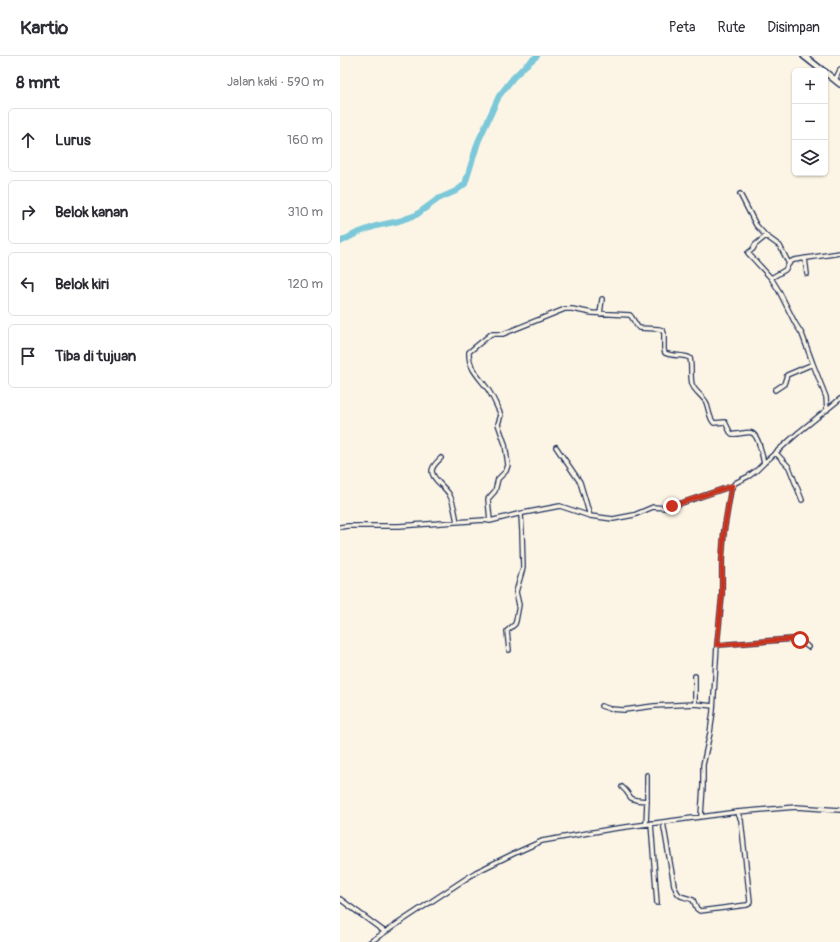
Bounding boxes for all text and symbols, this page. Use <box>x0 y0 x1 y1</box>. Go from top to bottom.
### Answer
text: Kartio <box>20 16 68 40</box>
text: Peta <box>669 19 696 36</box>
text: Rute <box>718 19 745 36</box>
text: Disimpan <box>767 19 820 36</box>
map controls <box>792 68 828 176</box>
button: + <box>792 68 828 104</box>
text: 8 mnt <box>16 72 60 93</box>
text: Jalan kaki · 590 m <box>227 74 324 90</box>
button: − <box>792 104 828 140</box>
icon: ahead <box>17 129 39 151</box>
text: Lurus <box>55 131 91 150</box>
text: 160 m <box>287 132 323 148</box>
button: layers <box>792 140 828 176</box>
icon: right <box>17 201 39 223</box>
text: Belok kanan <box>55 203 128 222</box>
text: 310 m <box>287 204 323 220</box>
icon: left <box>17 273 39 295</box>
text: Belok kiri <box>55 275 109 294</box>
text: 120 m <box>287 276 323 292</box>
icon: arrive <box>17 345 39 367</box>
text: Tiba di tujuan <box>55 347 136 366</box>
route end <box>663 497 681 515</box>
route start <box>791 631 809 649</box>

